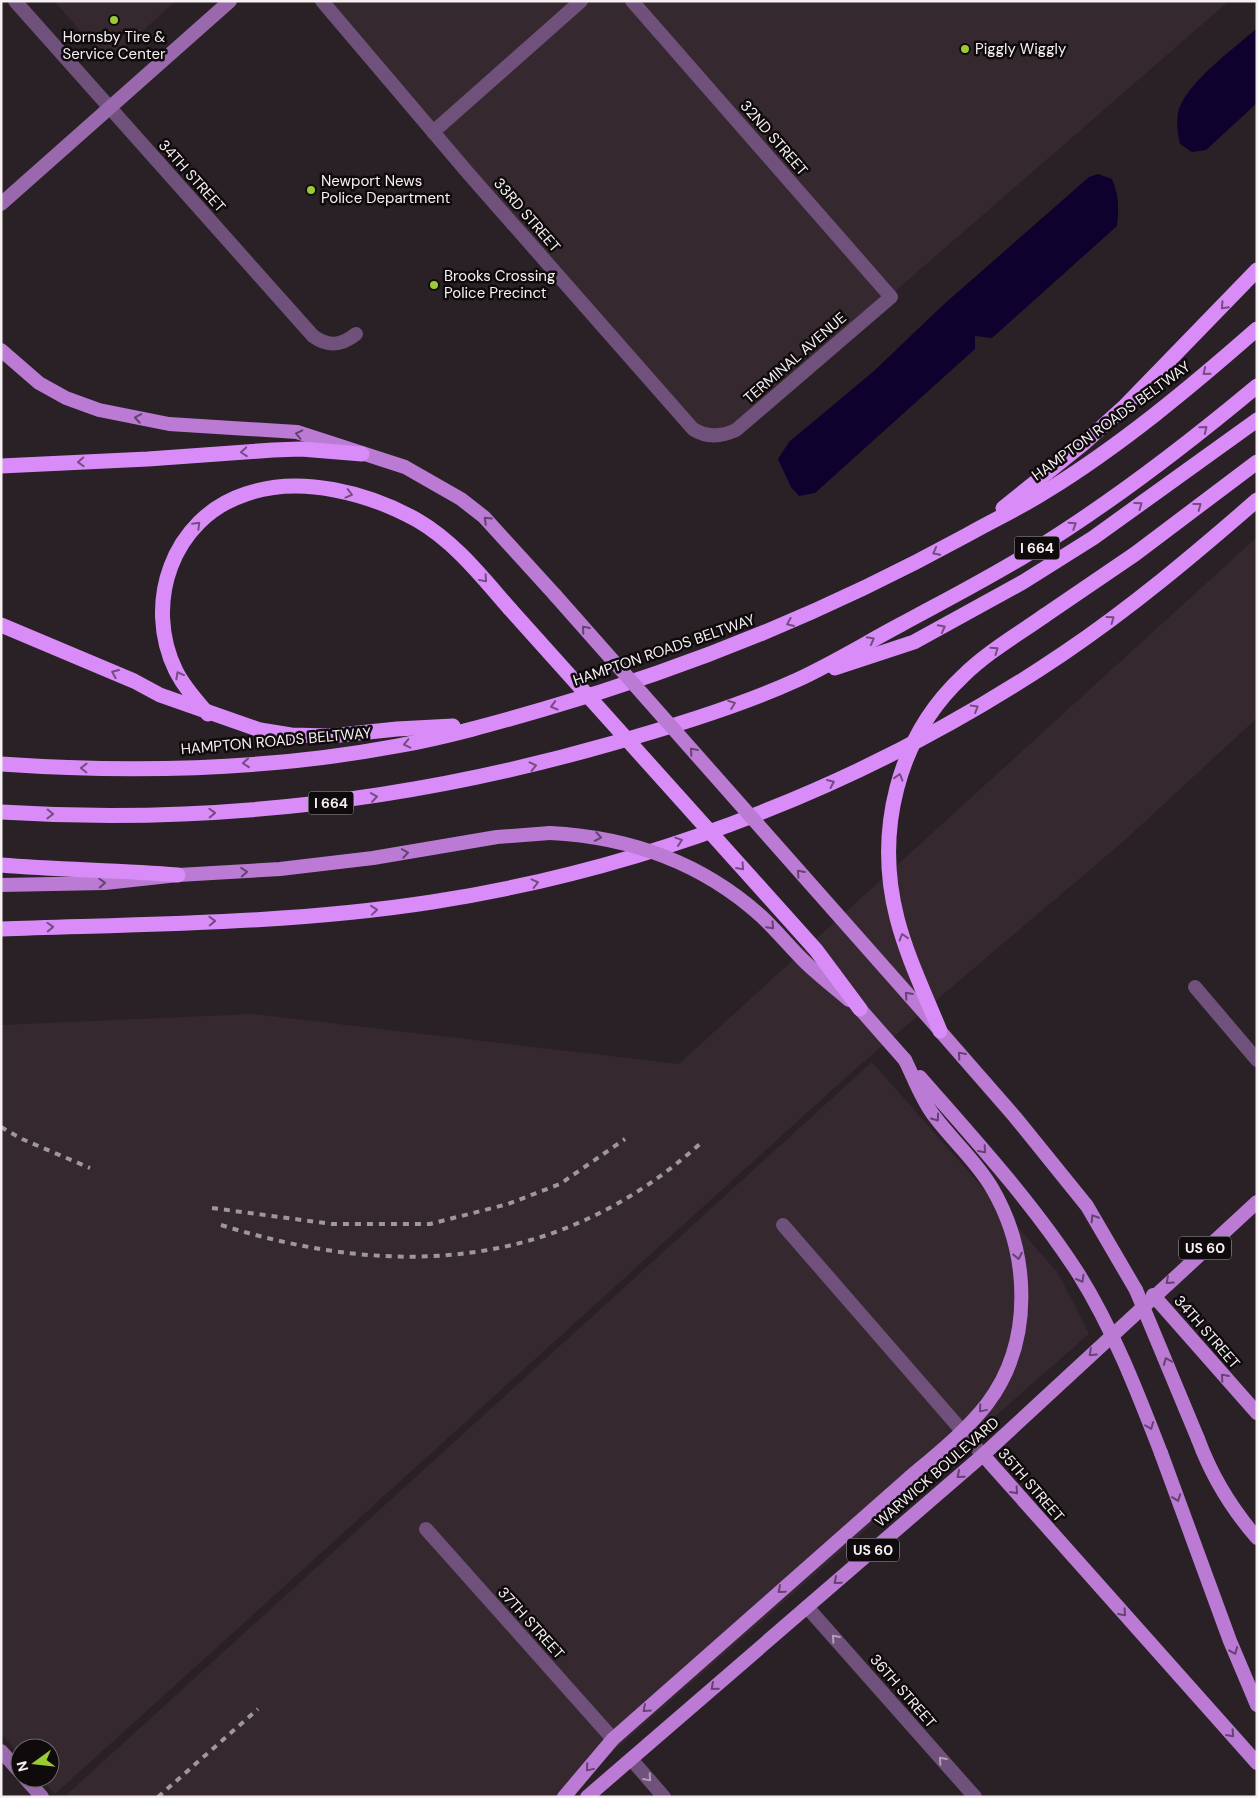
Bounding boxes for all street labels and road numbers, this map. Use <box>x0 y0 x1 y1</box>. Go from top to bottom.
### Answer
street label: 32ND STREET <box>736 96 812 180</box>
street label: 34TH STREET <box>154 135 230 217</box>
street label: 33RD STREET <box>489 174 565 256</box>
street label: TERMINAL AVENUE <box>739 308 851 408</box>
street label: HAMPTON ROADS BELTWAY <box>1028 357 1194 485</box>
road number: I 664 <box>1014 536 1060 560</box>
street label: HAMPTON ROADS BELTWAY <box>570 609 758 691</box>
street label: HAMPTON ROADS BELTWAY <box>180 723 372 759</box>
road number: I 664 <box>308 791 354 814</box>
road number: US 60 <box>1179 1236 1231 1260</box>
street label: 34TH STREET <box>1170 1291 1244 1373</box>
street label: WARWICK BOULEVARD <box>871 1413 1003 1531</box>
street label: 35TH STREET <box>993 1444 1069 1526</box>
road number: US 60 <box>847 1538 899 1562</box>
street label: 37TH STREET <box>493 1583 569 1663</box>
street label: 36TH STREET <box>865 1650 941 1732</box>

